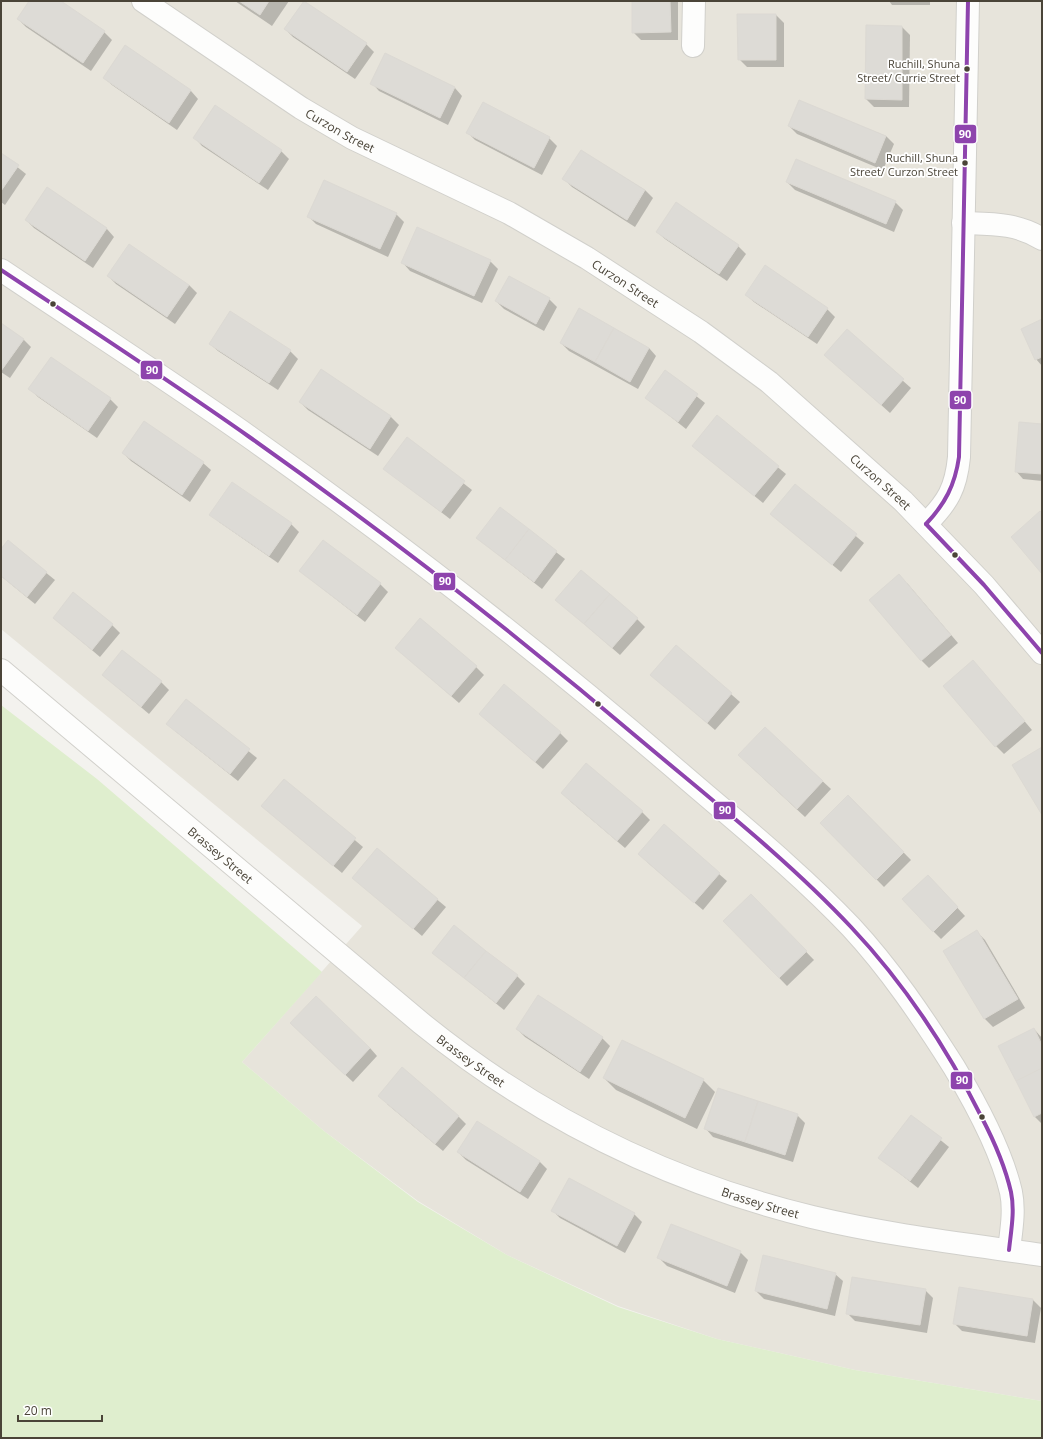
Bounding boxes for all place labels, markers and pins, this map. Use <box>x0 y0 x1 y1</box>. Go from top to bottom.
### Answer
place label: Ruchill, Shuna Street/ Currie Street <box>857 56 960 85</box>
marker: Ruchill, Shuna Street/ Currie Street <box>962 64 972 74</box>
place label: Ruchill, Shuna Street/ Curzon Street <box>850 150 958 179</box>
marker: Ruchill, Shuna Street/ Curzon Street <box>960 158 970 168</box>
unlabelled marker <box>48 299 58 309</box>
unlabelled marker <box>950 550 960 560</box>
unlabelled marker <box>593 699 603 709</box>
unlabelled marker <box>977 1112 987 1122</box>

